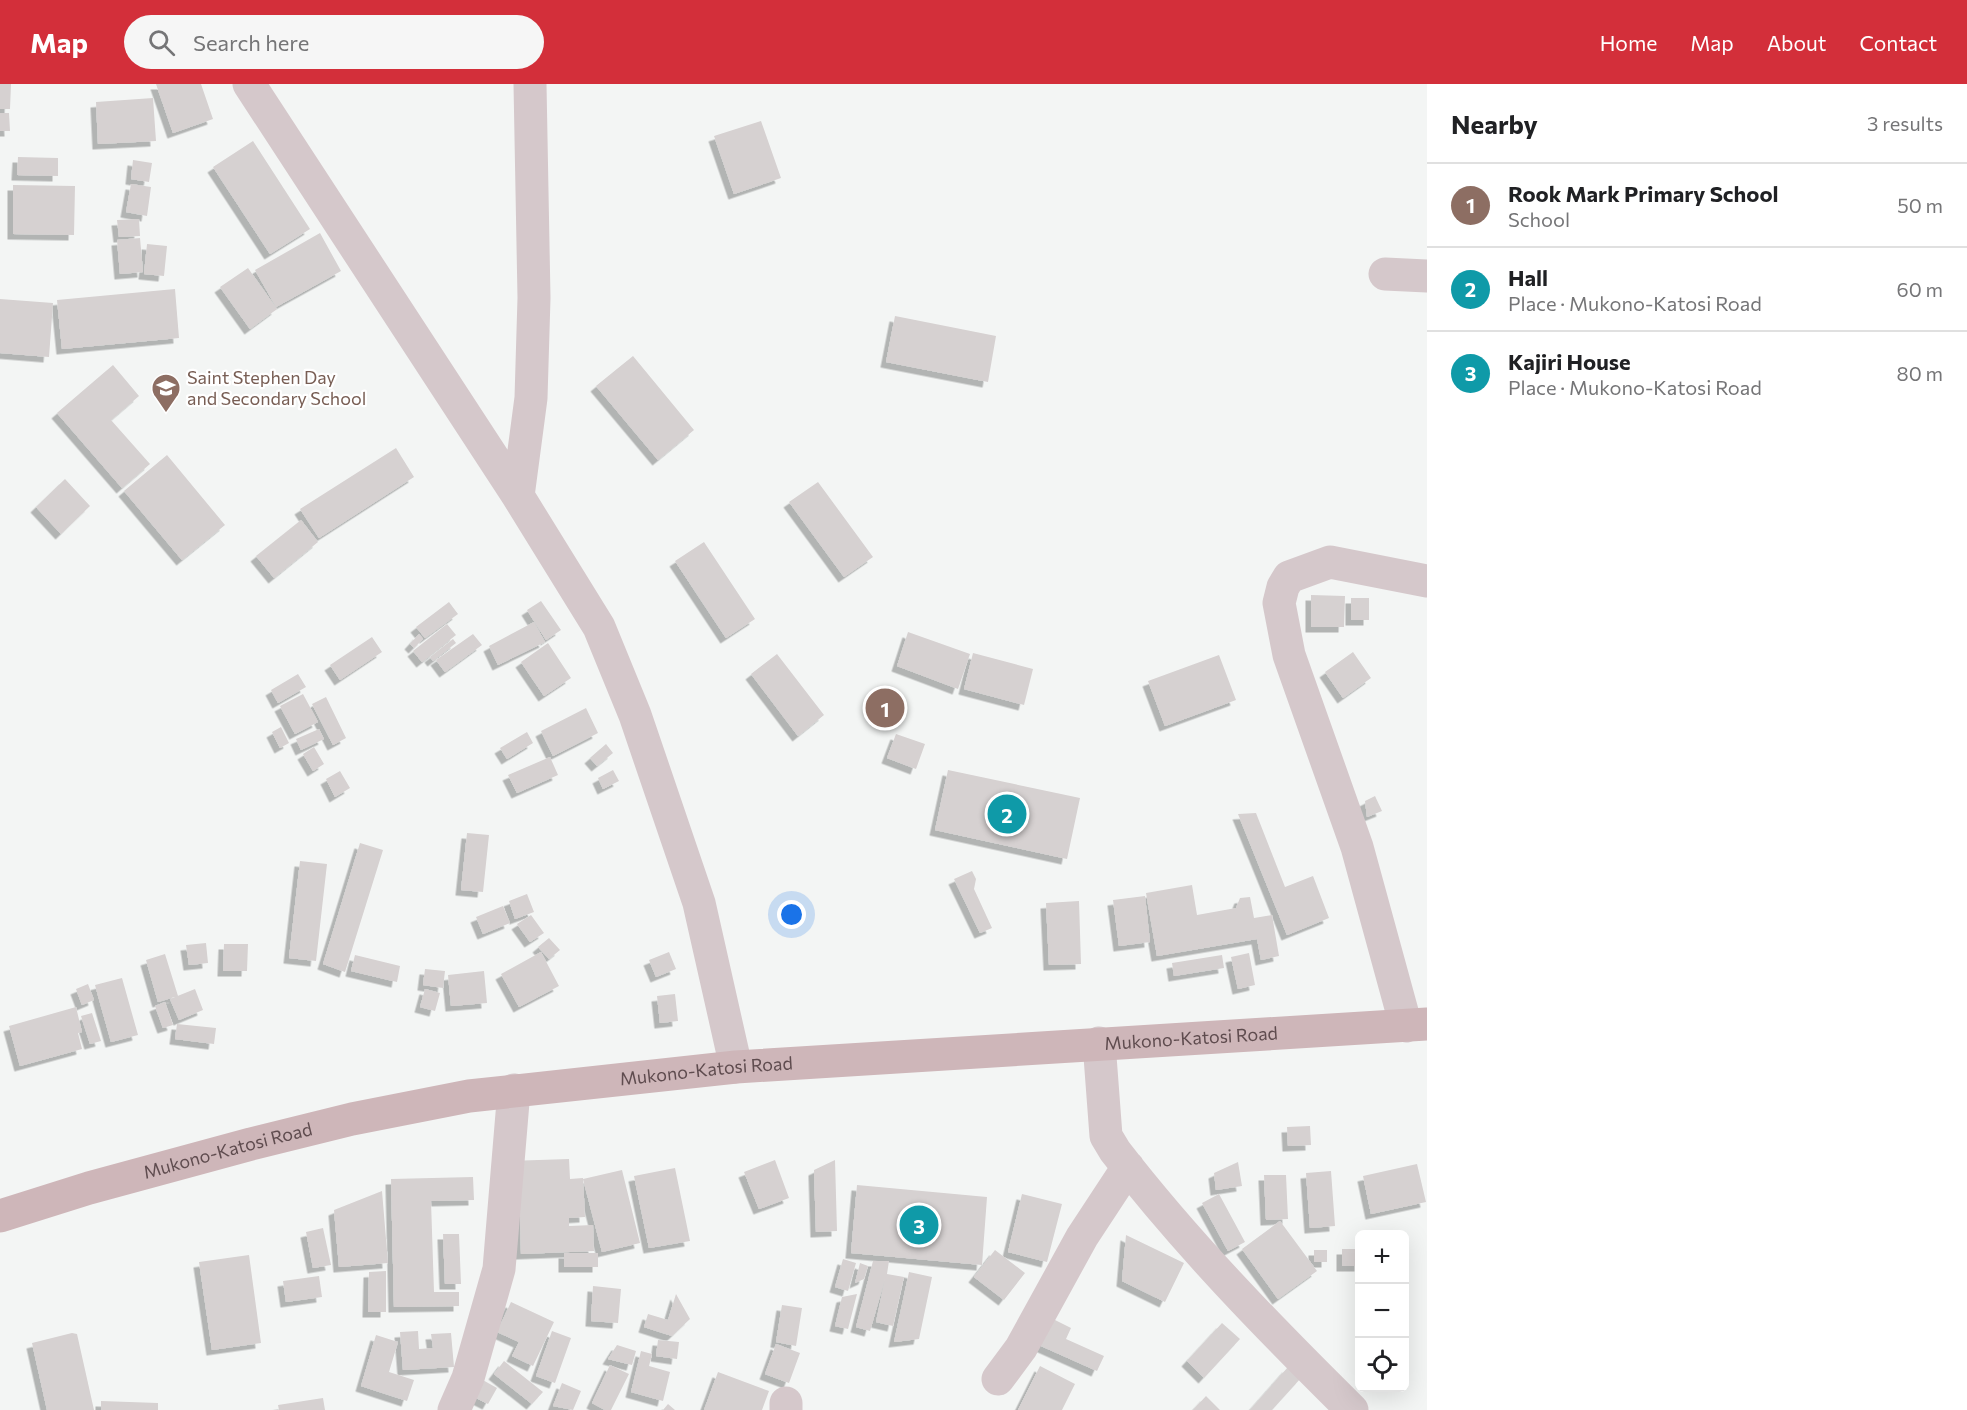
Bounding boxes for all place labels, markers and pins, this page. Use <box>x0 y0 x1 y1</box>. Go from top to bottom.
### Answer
place label: Saint Stephen Day and Secondary School <box>187 366 366 409</box>
school or university icon: Saint Stephen Day and Secondary School <box>150 372 182 414</box>
pin: 1 <box>866 686 904 730</box>
pin: 2 <box>988 792 1026 836</box>
pin: 3 <box>900 1202 938 1248</box>

